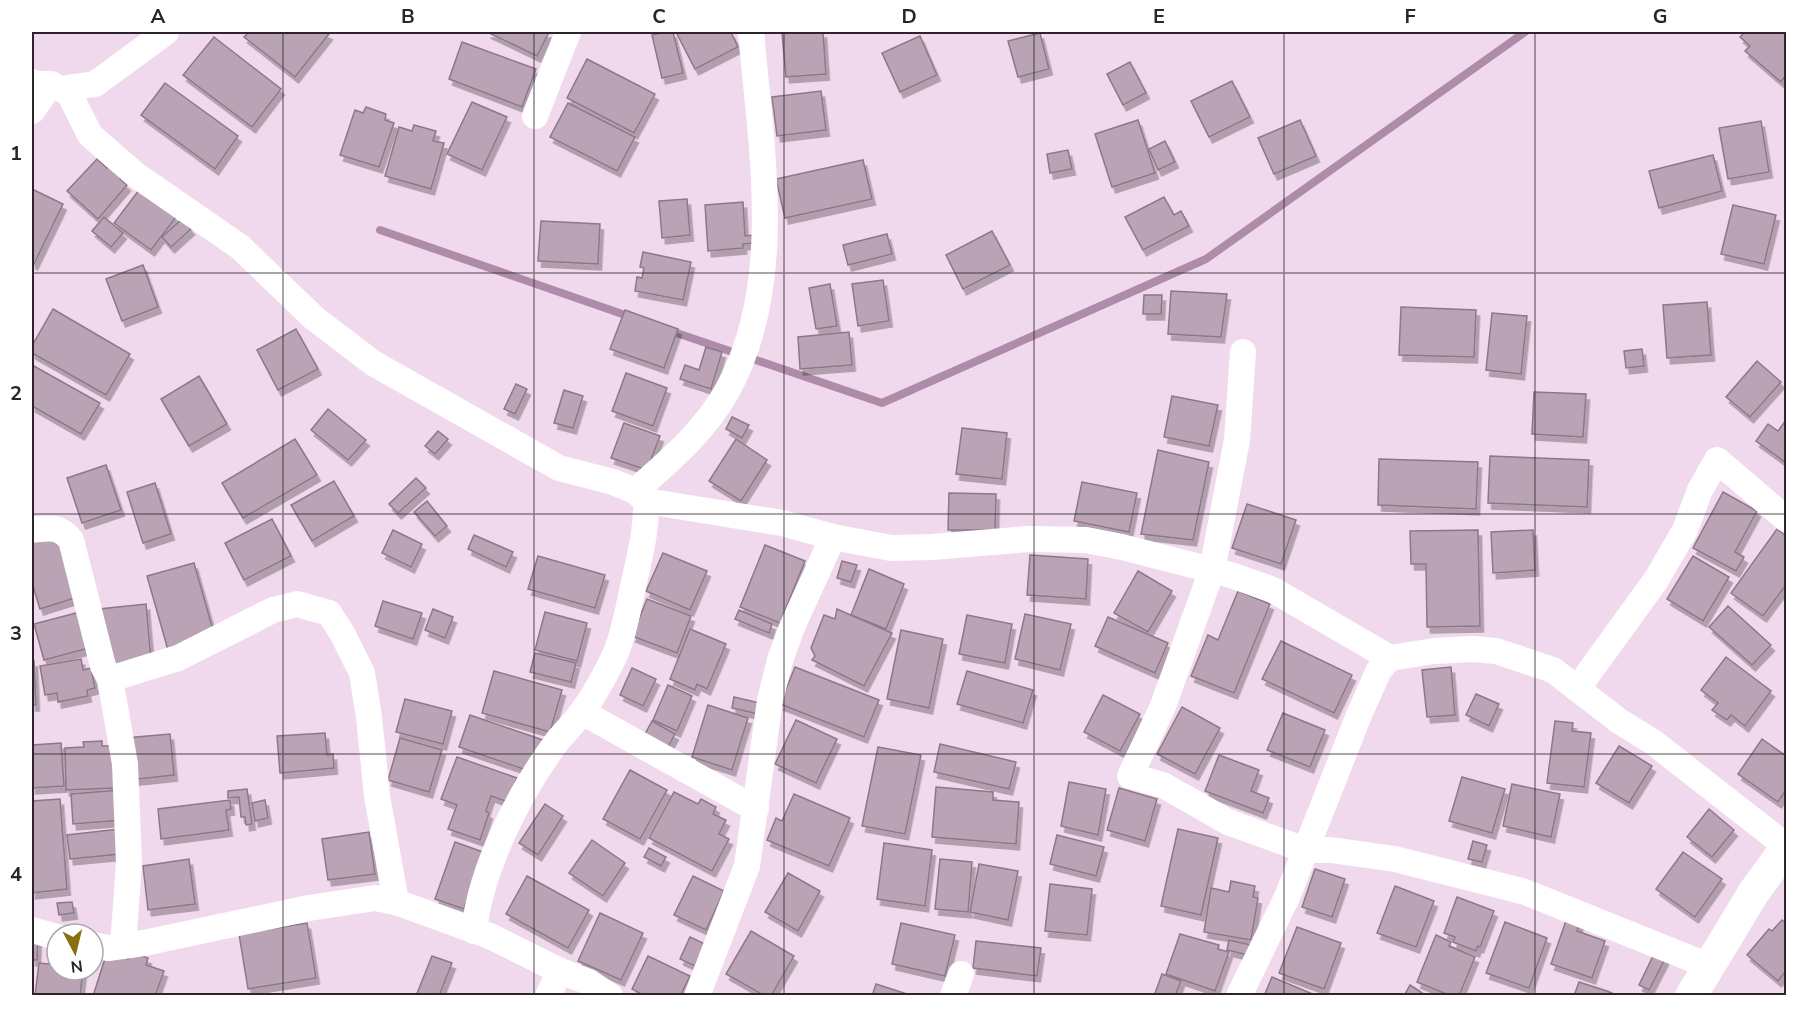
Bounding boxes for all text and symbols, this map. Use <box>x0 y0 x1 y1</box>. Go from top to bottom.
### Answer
text: A <box>151 3 166 30</box>
text: B <box>401 3 415 30</box>
text: C <box>652 3 666 30</box>
text: D <box>901 3 917 30</box>
text: E <box>1153 3 1165 30</box>
text: F <box>1404 3 1416 30</box>
text: G <box>1653 3 1667 30</box>
text: 1 <box>10 140 22 167</box>
text: 2 <box>10 380 22 407</box>
text: 3 <box>10 620 22 647</box>
text: 4 <box>10 861 22 888</box>
north arrow <box>45 922 105 982</box>
text: N <box>69 954 84 978</box>

